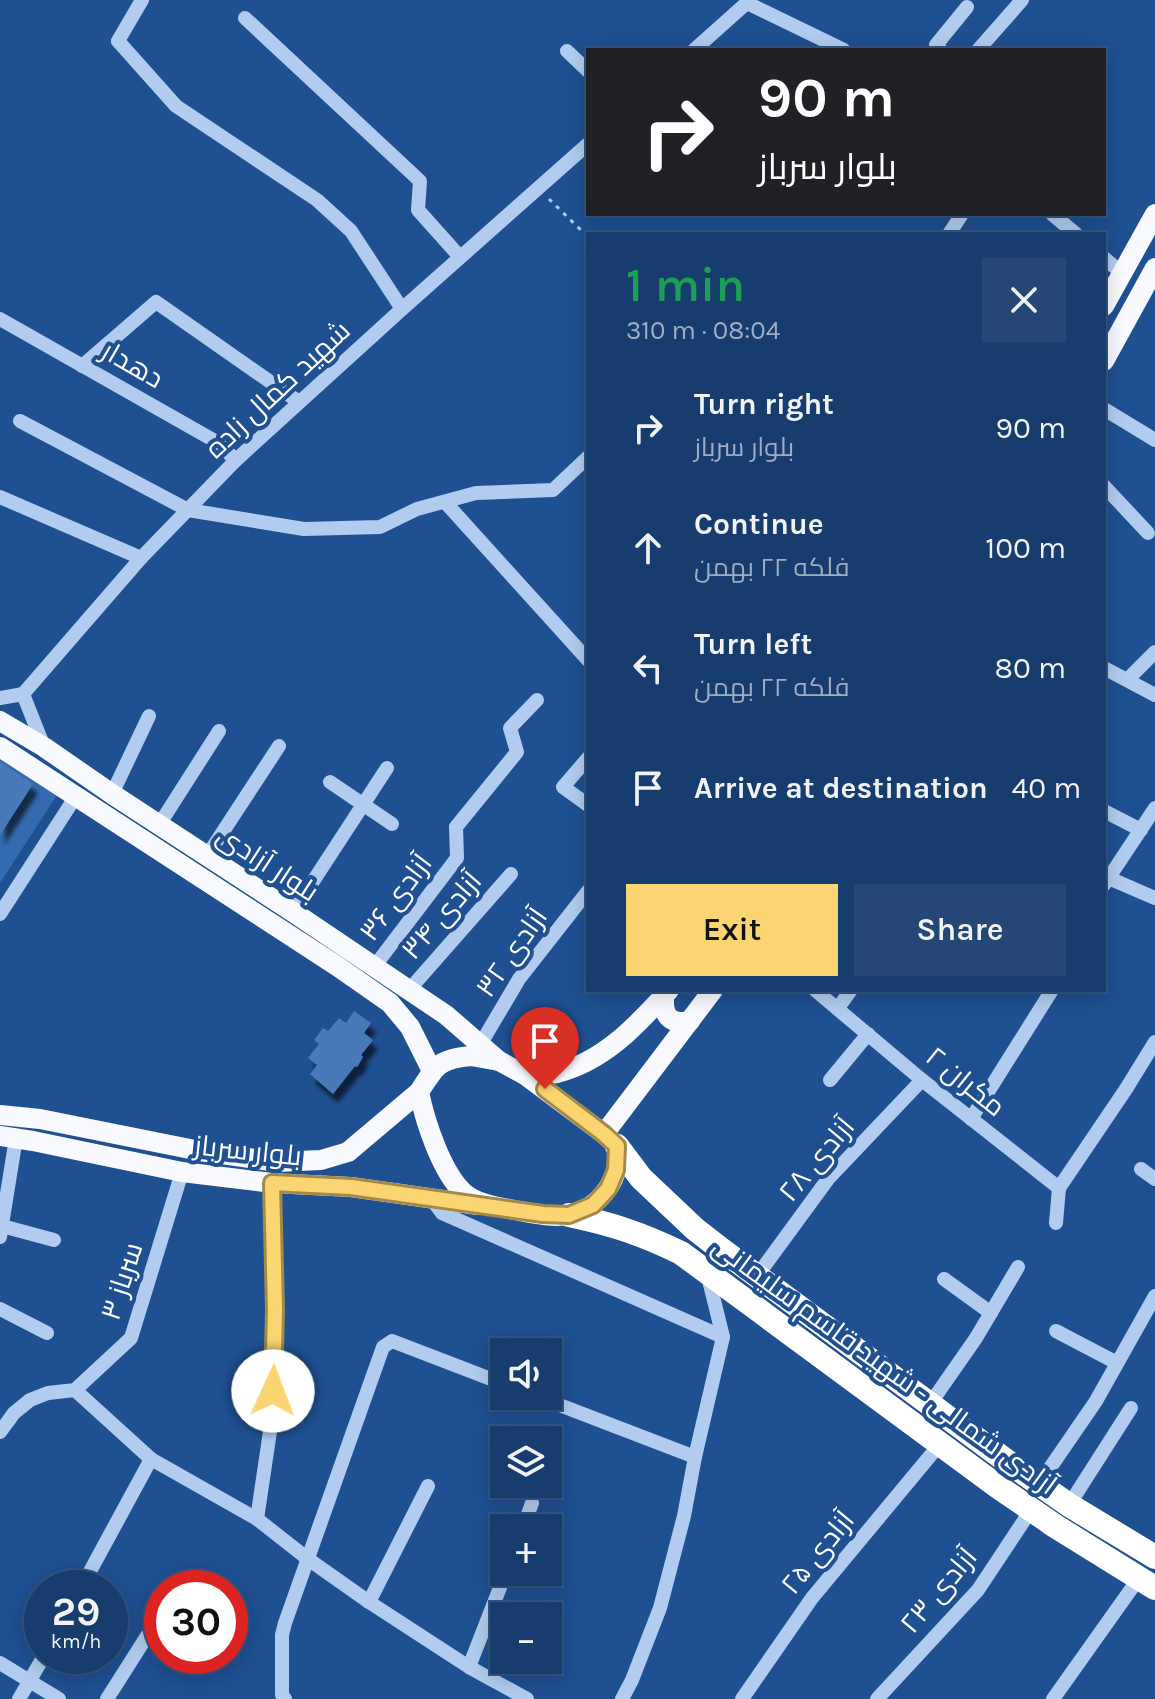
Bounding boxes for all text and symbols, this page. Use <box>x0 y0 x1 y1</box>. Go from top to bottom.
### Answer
text: 90 m <box>758 65 895 130</box>
icon: right <box>626 80 730 184</box>
text: بلوار سرباز <box>758 146 897 188</box>
text: 1 min <box>626 257 745 313</box>
button: close <box>982 258 1066 342</box>
street label: شهید کمال زاده <box>198 314 357 465</box>
text: 310 m · 08:04 <box>626 315 780 346</box>
street label: دهدار <box>94 333 169 395</box>
text: Turn right <box>694 386 834 422</box>
icon: right <box>626 406 670 450</box>
text: 90 m <box>996 410 1066 446</box>
text: بلوار سرباز <box>694 432 794 463</box>
text: Continue <box>694 506 824 542</box>
icon: ahead <box>626 526 670 570</box>
text: 100 m <box>985 530 1066 566</box>
text: فلکه ۲۲ بهمن <box>694 552 850 583</box>
text: Turn left <box>694 626 812 662</box>
icon: left <box>626 646 670 690</box>
text: 80 m <box>995 650 1066 686</box>
text: فلکه ۲۲ بهمن <box>694 672 850 703</box>
icon: arrive <box>626 766 670 810</box>
text: Arrive at destination <box>694 770 988 806</box>
text: 40 m <box>1012 770 1081 806</box>
street label: بلوار آزادی <box>211 818 325 909</box>
street label: آزادی ۳۶ <box>352 847 439 947</box>
street label: آزادی ۳۴ <box>394 864 489 966</box>
button: Exit <box>626 884 838 976</box>
button: Share <box>854 884 1066 976</box>
street label: آزادی ۳۲ <box>469 901 554 1003</box>
pin <box>511 1007 579 1089</box>
icon: arrive <box>523 1019 567 1063</box>
street label: مکران ۲ <box>919 1039 1012 1123</box>
street label: آزادی ۲۸ <box>772 1110 861 1208</box>
street label: بلوار سرباز <box>191 1128 303 1173</box>
street label: آزادی شمالی - شهید قاسم سلیمانی <box>704 1229 1064 1504</box>
street label: سرباز ۳ <box>93 1238 149 1324</box>
map controls <box>490 1338 562 1674</box>
button: sound <box>490 1338 562 1410</box>
position arrow <box>231 1349 315 1433</box>
button: layers <box>490 1426 562 1498</box>
street label: آزادی ۲۵ <box>774 1504 861 1601</box>
button: + <box>490 1514 562 1586</box>
street label: آزادی ۲۳ <box>893 1541 984 1640</box>
speed limit sign: 30 <box>144 1570 248 1674</box>
text: 29 <box>52 1588 100 1635</box>
button: − <box>490 1602 562 1674</box>
text: km/h <box>51 1630 101 1653</box>

